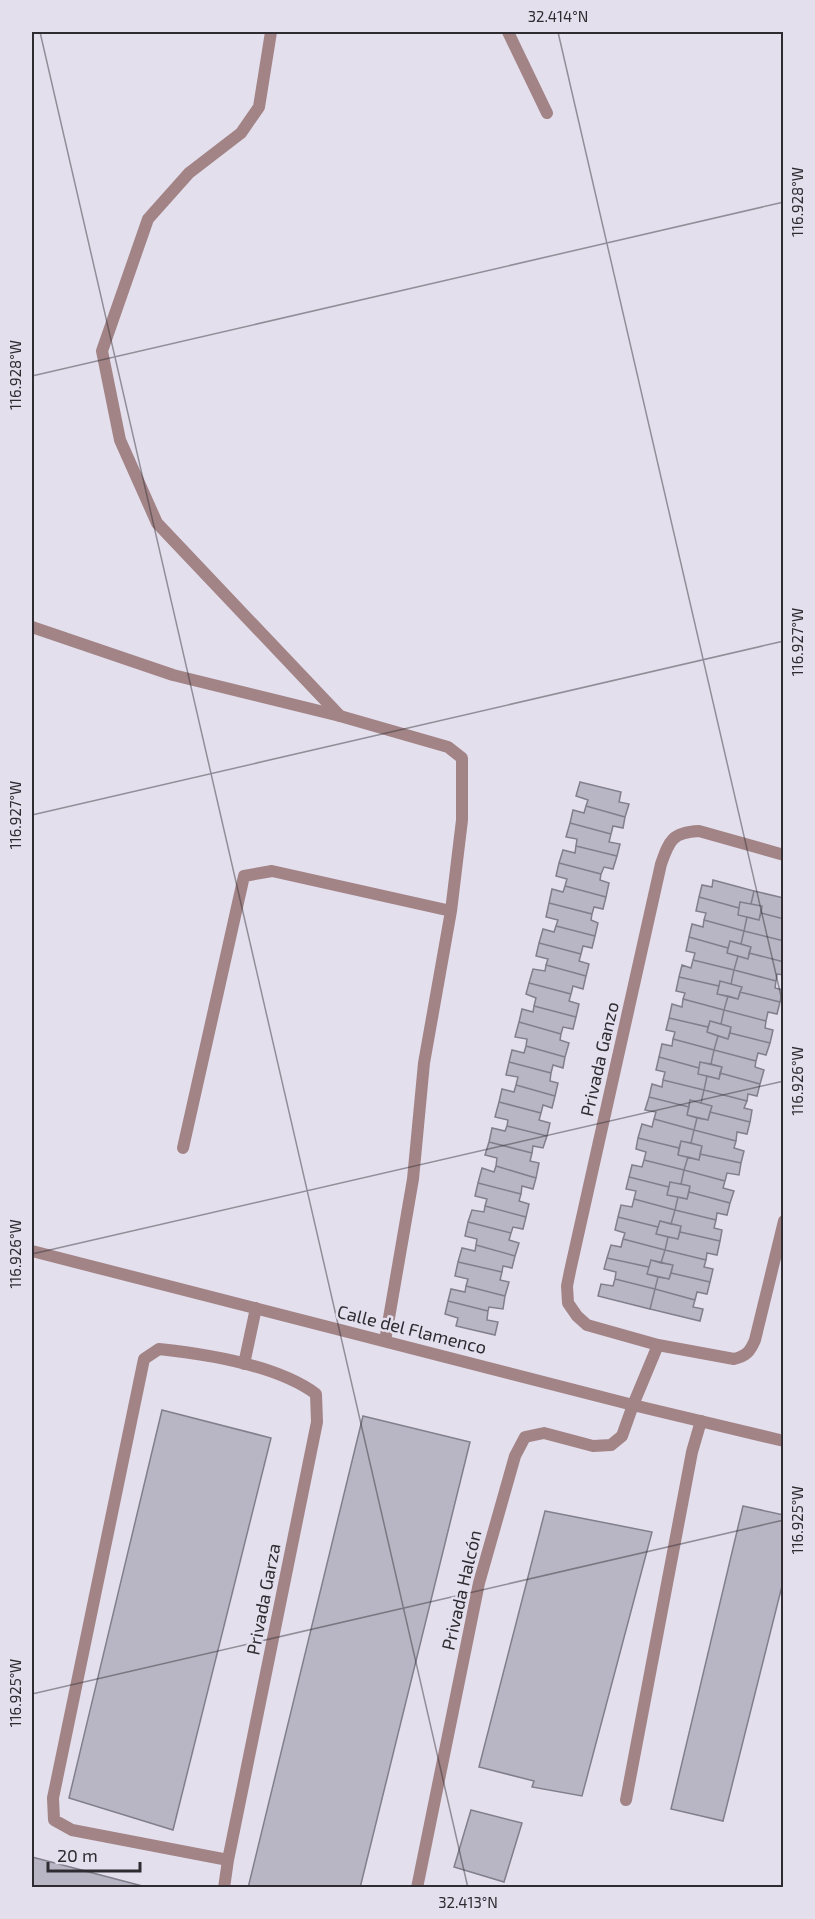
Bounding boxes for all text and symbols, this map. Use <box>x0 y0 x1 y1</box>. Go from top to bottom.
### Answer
text: 32.414°N <box>528 7 588 25</box>
text: 116.928°W <box>788 167 806 237</box>
text: 116.928°W <box>6 340 24 410</box>
text: 116.927°W <box>788 608 806 676</box>
text: 116.927°W <box>6 781 24 849</box>
street label: Privada Ganzo <box>575 1000 623 1118</box>
text: 116.926°W <box>788 1046 806 1116</box>
text: 116.926°W <box>6 1219 24 1289</box>
street label: Calle del Flamenco <box>335 1300 489 1358</box>
text: 116.925°W <box>788 1486 806 1554</box>
street label: Privada Halcón <box>437 1528 485 1652</box>
street label: Privada Garza <box>241 1541 285 1657</box>
text: 116.925°W <box>6 1659 24 1727</box>
scale bar <box>48 1835 140 1873</box>
text: 20 m <box>57 1844 98 1866</box>
text: 32.413°N <box>438 1893 498 1911</box>

